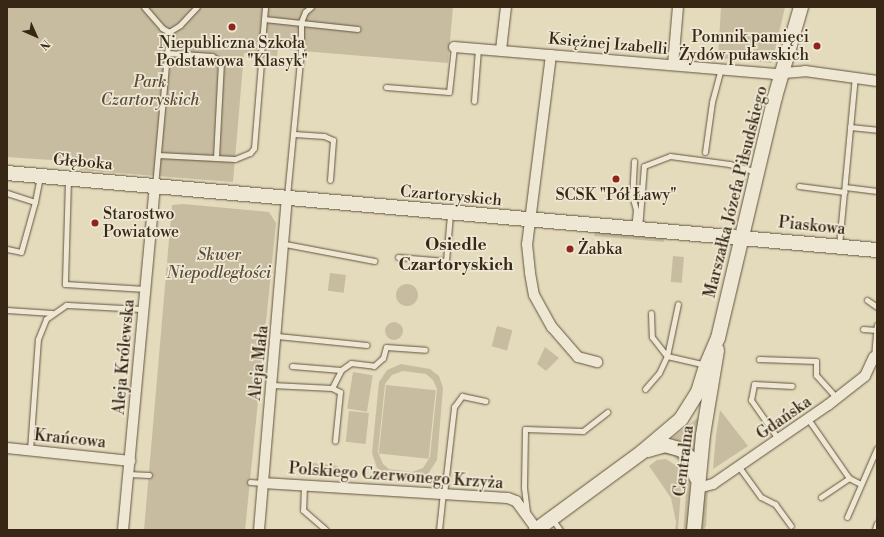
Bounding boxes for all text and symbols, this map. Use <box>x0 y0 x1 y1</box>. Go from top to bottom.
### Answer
north arrow <box>16 16 56 56</box>
marker: Niepubliczna Szkoła Podstawowa "Klasyk" <box>227 22 237 32</box>
place label: Pomnik pamięci Żydów puławskich <box>679 27 809 65</box>
street label: Księżnej Izabelli <box>548 29 668 59</box>
place label: Niepubliczna Szkoła Podstawowa "Klasyk" <box>156 33 308 71</box>
text: N <box>36 36 53 53</box>
marker: Pomnik pamięci Żydów puławskich <box>812 41 822 51</box>
park label: Park Czartoryskich <box>101 72 199 110</box>
street label: Marszałka Józefa Piłsudskiego <box>700 84 772 300</box>
street label: Głęboka <box>52 150 114 174</box>
marker: SCSK "Pół Ławy" <box>611 174 621 184</box>
street label: Czartoryskich <box>399 182 503 210</box>
place label: SCSK "Pół Ławy" <box>555 185 677 205</box>
place label: Starostwo Powiatowe <box>103 204 179 242</box>
street label: Piaskowa <box>777 213 847 239</box>
marker: Starostwo Powiatowe <box>90 218 100 228</box>
district label: Osiedle Czartoryskich <box>399 236 513 276</box>
place label: Żabka <box>578 239 623 259</box>
marker: Żabka <box>565 244 575 254</box>
park label: Skwer Niepodległości <box>167 245 271 283</box>
street label: Aleja Królewska <box>109 298 139 416</box>
street label: Aleja Mała <box>246 324 272 402</box>
street label: Gdańska <box>753 392 815 444</box>
street label: Centralna <box>670 424 698 498</box>
street label: Krańcowa <box>33 426 107 452</box>
street label: Polskiego Czerwonego Krzyża <box>288 459 504 493</box>

